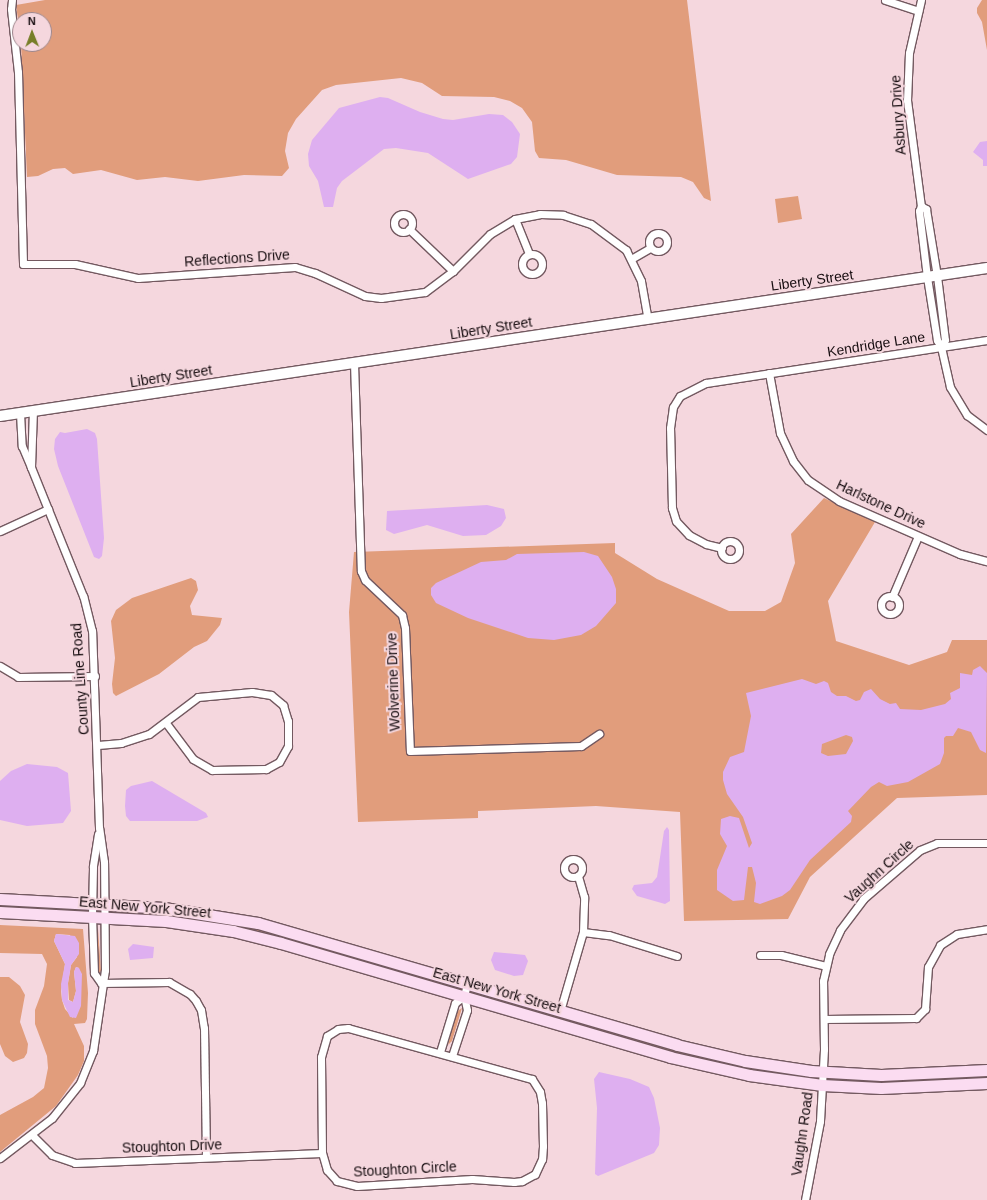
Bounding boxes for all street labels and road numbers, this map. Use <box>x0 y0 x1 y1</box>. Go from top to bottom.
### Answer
street label: Asbury Drive <box>887 74 909 156</box>
street label: Reflections Drive <box>184 246 290 270</box>
street label: Liberty Street <box>770 266 854 294</box>
street label: Liberty Street <box>449 313 533 343</box>
street label: Kendridge Lane <box>826 328 926 360</box>
street label: Liberty Street <box>129 361 213 391</box>
street label: Harlstone Drive <box>834 476 928 532</box>
street label: County Line Road <box>68 623 92 735</box>
street label: Wolverine Drive <box>383 632 403 732</box>
street label: Vaughn Circle <box>841 836 917 906</box>
street label: East New York Street <box>78 893 212 921</box>
street label: East New York Street <box>431 964 563 1016</box>
street label: Vaughn Road <box>788 1091 816 1177</box>
street label: Stoughton Drive <box>122 1136 222 1156</box>
street label: Stoughton Circle <box>353 1158 457 1180</box>

